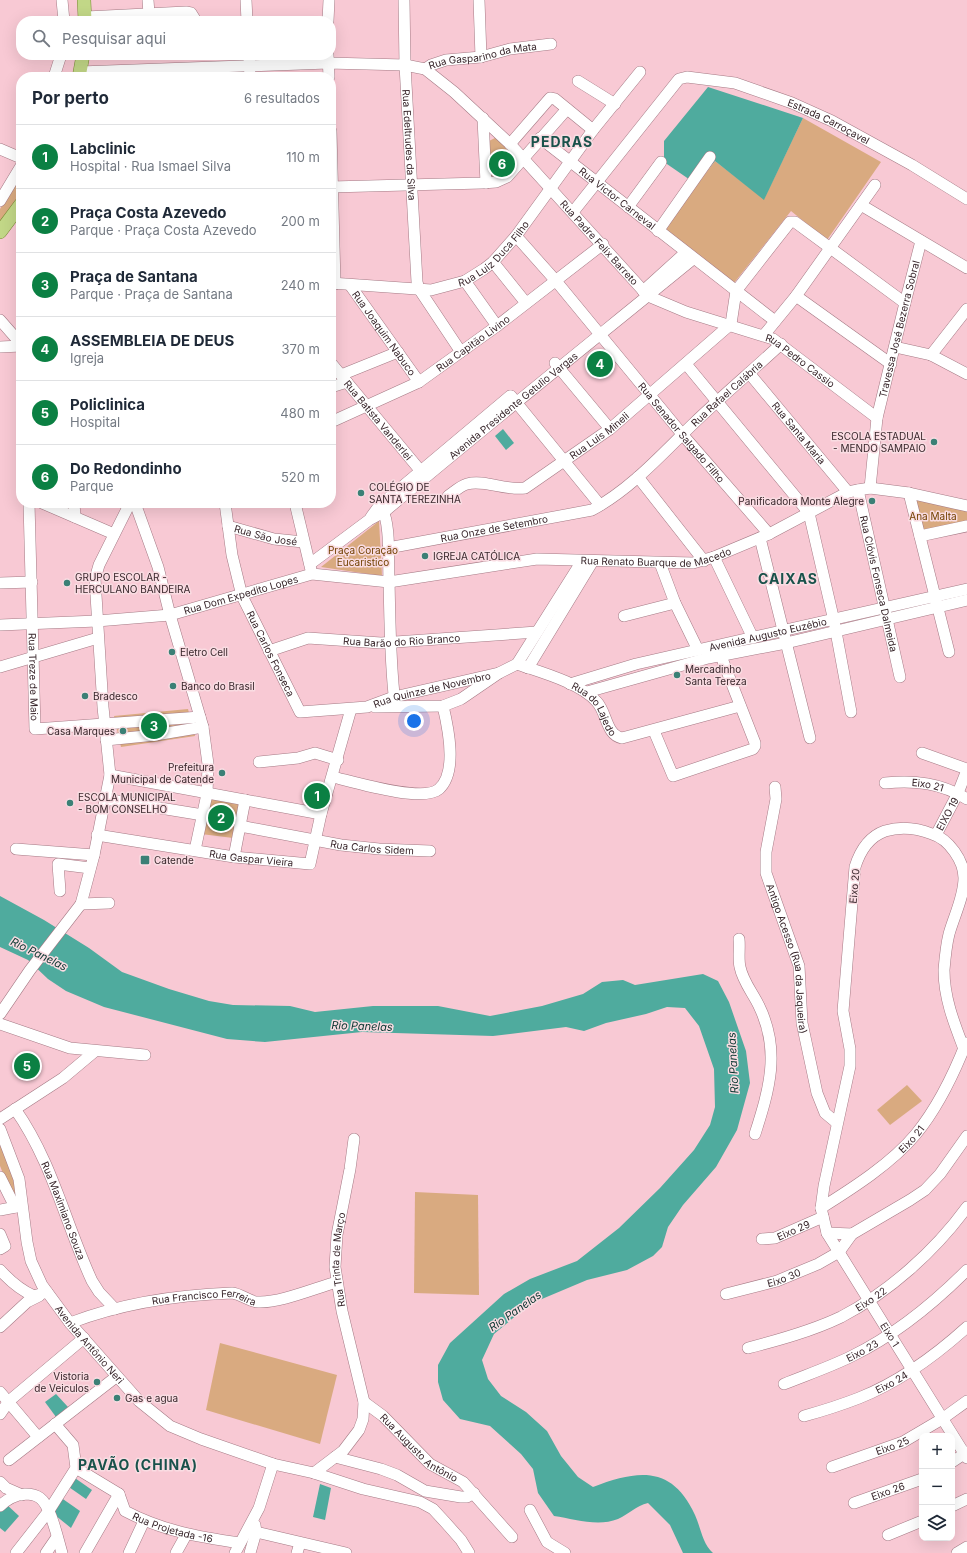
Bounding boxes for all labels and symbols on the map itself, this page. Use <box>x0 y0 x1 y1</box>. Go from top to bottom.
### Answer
street label: Rua Gasparino da Mata <box>427 40 537 71</box>
street label: Rua Edeltrudes da Silva <box>400 89 418 201</box>
street label: Estrada Carroçavel <box>786 96 872 147</box>
district label: PEDRAS <box>531 133 593 150</box>
pin: 6 <box>489 149 515 179</box>
street label: Rua Victor Carneval <box>577 165 658 232</box>
street label: Rua Padre Felix Barreto <box>558 198 641 287</box>
street label: Rua Luiz Duca Filho <box>457 218 531 289</box>
street label: Travessa José Bezerra Sobral <box>876 259 922 399</box>
street label: Rua Joaquim Nabuco <box>350 288 418 378</box>
street label: Rua Capitão Livino <box>434 312 512 374</box>
street label: Rua Pedro Cassio <box>764 331 837 390</box>
street label: Avenida Presidente Getulio Vargas <box>446 349 580 461</box>
pin: 4 <box>587 349 613 379</box>
street label: Rua Rafael Calábria <box>688 358 765 429</box>
street label: Rua Batista Vanderlei <box>342 378 415 462</box>
street label: Rua Senador Salgado Filho <box>636 380 727 485</box>
street label: Rua Santa Maria <box>770 399 828 466</box>
street label: Rua Luis Mineli <box>567 409 631 461</box>
place label: ESCOLA ESTADUAL - MENDO SAMPAIO <box>831 430 926 454</box>
marker: ESCOLA ESTADUAL - MENDO SAMPAIO <box>929 437 939 447</box>
place label: COLÉGIO DE SANTA TEREZINHA <box>369 480 461 505</box>
marker: COLÉGIO DE SANTA TEREZINHA <box>356 488 366 498</box>
place label: Panificadora Monte Alegre <box>738 495 864 507</box>
marker: Panificadora Monte Alegre <box>867 496 877 506</box>
park label: Ana Malta <box>909 510 957 522</box>
street label: Rua Onze de Setembro <box>439 512 549 544</box>
street label: Rua Clóvis Fonseca Dalmeida <box>858 514 900 653</box>
street label: Rua São José <box>233 522 298 547</box>
park label: Praça Coração Eucaristico <box>328 544 398 568</box>
street label: Rua Renato Buarque de Macedo <box>580 545 733 569</box>
place label: IGREJA CATÓLICA <box>433 549 520 562</box>
marker: IGREJA CATÓLICA <box>420 551 430 561</box>
district label: CAIXAS <box>758 570 818 587</box>
place label: GRUPO ESCOLAR - HERCULANO BANDEIRA <box>75 571 190 595</box>
street label: Rua Dom Expedito Lopes <box>182 572 299 617</box>
marker: GRUPO ESCOLAR - HERCULANO BANDEIRA <box>62 578 72 588</box>
street label: Rua Carlos Fonseca <box>244 609 297 698</box>
street label: Avenida Augusto Euzébio <box>708 615 828 653</box>
street label: Rua Barão do Rio Branco <box>343 631 461 649</box>
street label: Rua Treze de Maio <box>26 633 41 721</box>
place label: Eletro Cell <box>180 646 228 658</box>
marker: Eletro Cell <box>167 647 177 657</box>
place label: Mercadinho Santa Tereza <box>685 663 747 687</box>
street label: Rua Quinze de Novembro <box>372 669 492 710</box>
marker: Mercadinho Santa Tereza <box>672 670 682 680</box>
street label: Rua do Lajedo <box>570 679 619 739</box>
place label: Banco do Brasil <box>181 680 255 692</box>
marker: Banco do Brasil <box>168 681 178 691</box>
place label: Bradesco <box>93 690 138 702</box>
marker: Bradesco <box>80 691 90 701</box>
pin: 3 <box>141 711 167 741</box>
your location <box>404 711 424 731</box>
place label: Casa Marques <box>47 725 115 737</box>
marker: Casa Marques <box>118 726 128 736</box>
place label: Prefeitura Municipal de Catende <box>111 761 214 785</box>
marker: Prefeitura Municipal de Catende <box>217 768 227 778</box>
street label: Eixo 21 <box>911 776 945 794</box>
pin: 1 <box>304 781 330 811</box>
place label: ESCOLA MUNICIPAL - BOM CONSELHO <box>78 791 176 815</box>
street label: EIXO 19 <box>933 795 961 832</box>
marker: ESCOLA MUNICIPAL - BOM CONSELHO <box>65 798 75 808</box>
pin: 2 <box>208 803 234 833</box>
street label: Rua Carlos Sidem <box>329 837 414 856</box>
street label: Rua Gaspar Vieira <box>208 847 294 868</box>
marker: Catende <box>139 854 151 866</box>
place label: Catende <box>154 854 194 866</box>
street label: Eixo 20 <box>847 868 861 904</box>
street label: Antigo Acesso (Rua da Jaqueira) <box>764 882 810 1035</box>
water label: Rio Panelas <box>8 934 70 974</box>
water label: Rio Panelas <box>331 1018 393 1034</box>
water label: Rio Panelas <box>724 1032 742 1094</box>
pin: 5 <box>14 1051 40 1081</box>
street label: Eixo 21 <box>896 1123 927 1155</box>
street label: Rua Maximiano Souza <box>39 1160 88 1261</box>
street label: Rua Trinta de Março <box>329 1211 347 1308</box>
street label: Eixo 29 <box>775 1218 812 1242</box>
street label: Eixo 30 <box>766 1266 802 1289</box>
street label: Eixo 22 <box>853 1284 889 1314</box>
street label: Rua Francisco Ferreira <box>151 1287 258 1308</box>
water label: Rio Panelas <box>486 1288 544 1334</box>
street label: Avenida Antônio Neri <box>53 1303 127 1386</box>
street label: Eixo 1 <box>878 1320 902 1349</box>
street label: Eixo 23 <box>844 1337 880 1364</box>
street label: Eixo 24 <box>873 1368 910 1396</box>
place label: Vistoria de Veiculos <box>34 1370 89 1394</box>
marker: Vistoria de Veiculos <box>92 1377 102 1387</box>
place label: Gas e agua <box>125 1392 178 1404</box>
marker: Gas e agua <box>112 1393 122 1403</box>
street label: Rua Augusto Antônio <box>378 1411 460 1484</box>
street label: Eixo 25 <box>874 1434 911 1457</box>
district label: PAVÃO (CHINA) <box>78 1456 198 1473</box>
street label: Eixo 26 <box>870 1480 906 1502</box>
street label: Rua Projetada -16 <box>131 1510 214 1545</box>

